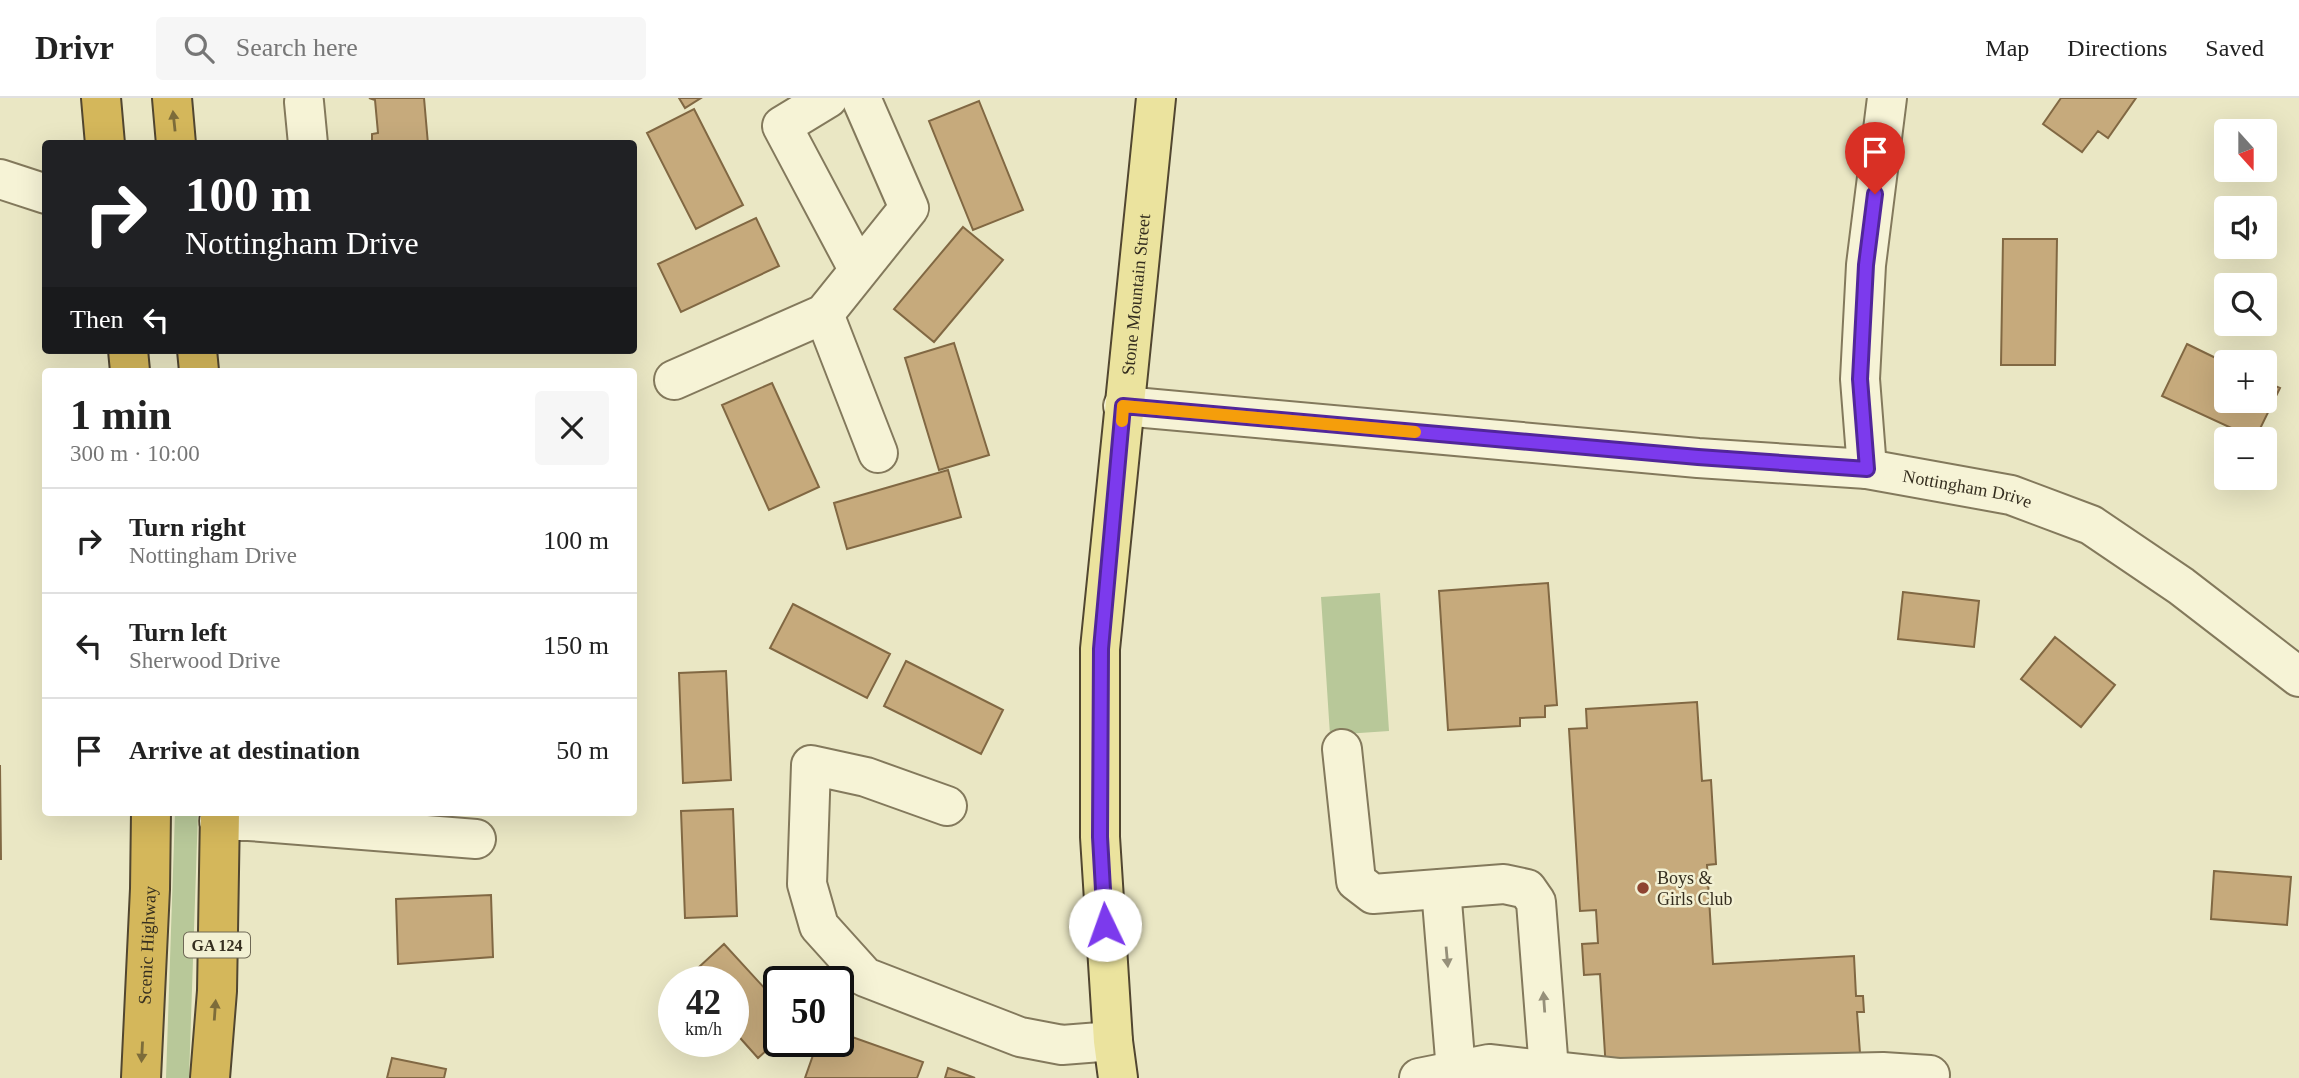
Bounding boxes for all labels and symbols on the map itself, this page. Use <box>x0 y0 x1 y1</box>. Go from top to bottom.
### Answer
one-way arrow <box>168 110 179 132</box>
north arrow <box>2214 119 2277 182</box>
pin <box>1845 122 1905 194</box>
street label: Stone Mountain Street <box>1118 213 1154 376</box>
street label: Nottingham Drive <box>1901 466 2035 512</box>
place label: Boys & Girls Club <box>1657 868 1733 909</box>
marker: Boys & Girls Club <box>1635 880 1651 896</box>
street label: Scenic Highway <box>135 885 160 1005</box>
position arrow <box>1068 888 1142 962</box>
road number: GA 124 <box>184 932 250 958</box>
one-way arrow <box>1442 946 1453 968</box>
speed limit sign: 50 <box>763 966 854 1057</box>
one-way arrow <box>1538 991 1549 1013</box>
one-way arrow <box>210 999 221 1021</box>
one-way arrow <box>137 1041 148 1063</box>

